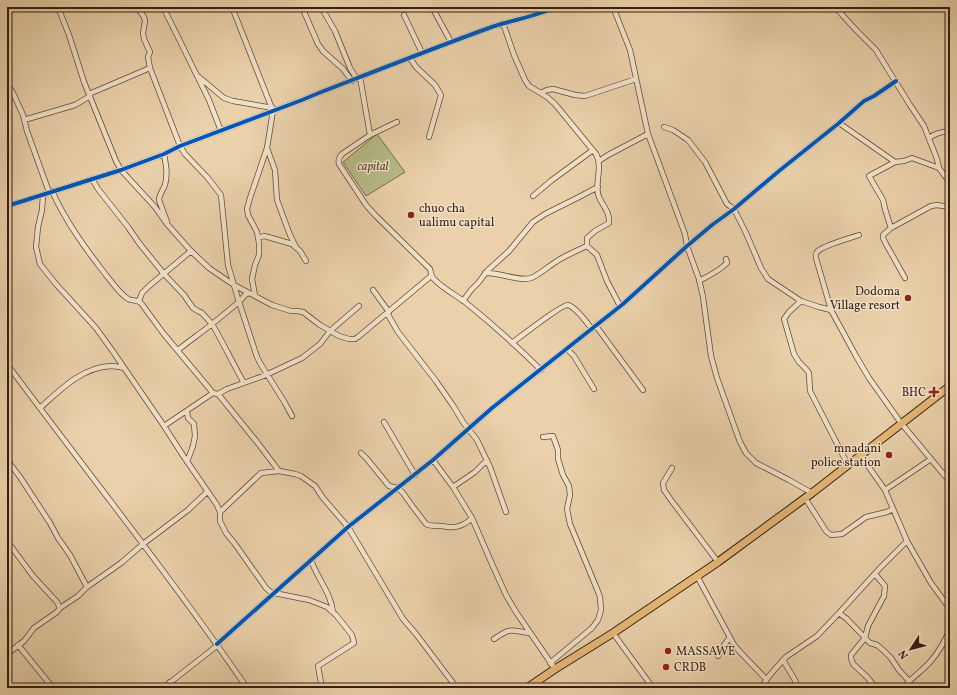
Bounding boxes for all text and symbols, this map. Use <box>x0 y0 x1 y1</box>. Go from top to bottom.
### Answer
park label: capital <box>357 159 389 175</box>
place label: chuo cha ualimu capital <box>419 201 495 231</box>
marker: chuo cha ualimu capital <box>406 210 416 220</box>
place label: Dodoma Village resort <box>830 284 900 314</box>
marker: Dodoma Village resort <box>903 293 913 303</box>
place label: BHC <box>902 385 926 401</box>
marker: BHC <box>929 387 939 397</box>
place label: mnadani police station <box>811 441 881 471</box>
marker: mnadani police station <box>884 450 894 460</box>
north arrow <box>891 629 931 669</box>
place label: MASSAWE <box>676 644 735 660</box>
marker: MASSAWE <box>663 646 673 656</box>
text: N <box>896 646 913 662</box>
place label: CRDB <box>674 660 706 676</box>
marker: CRDB <box>661 662 671 672</box>

